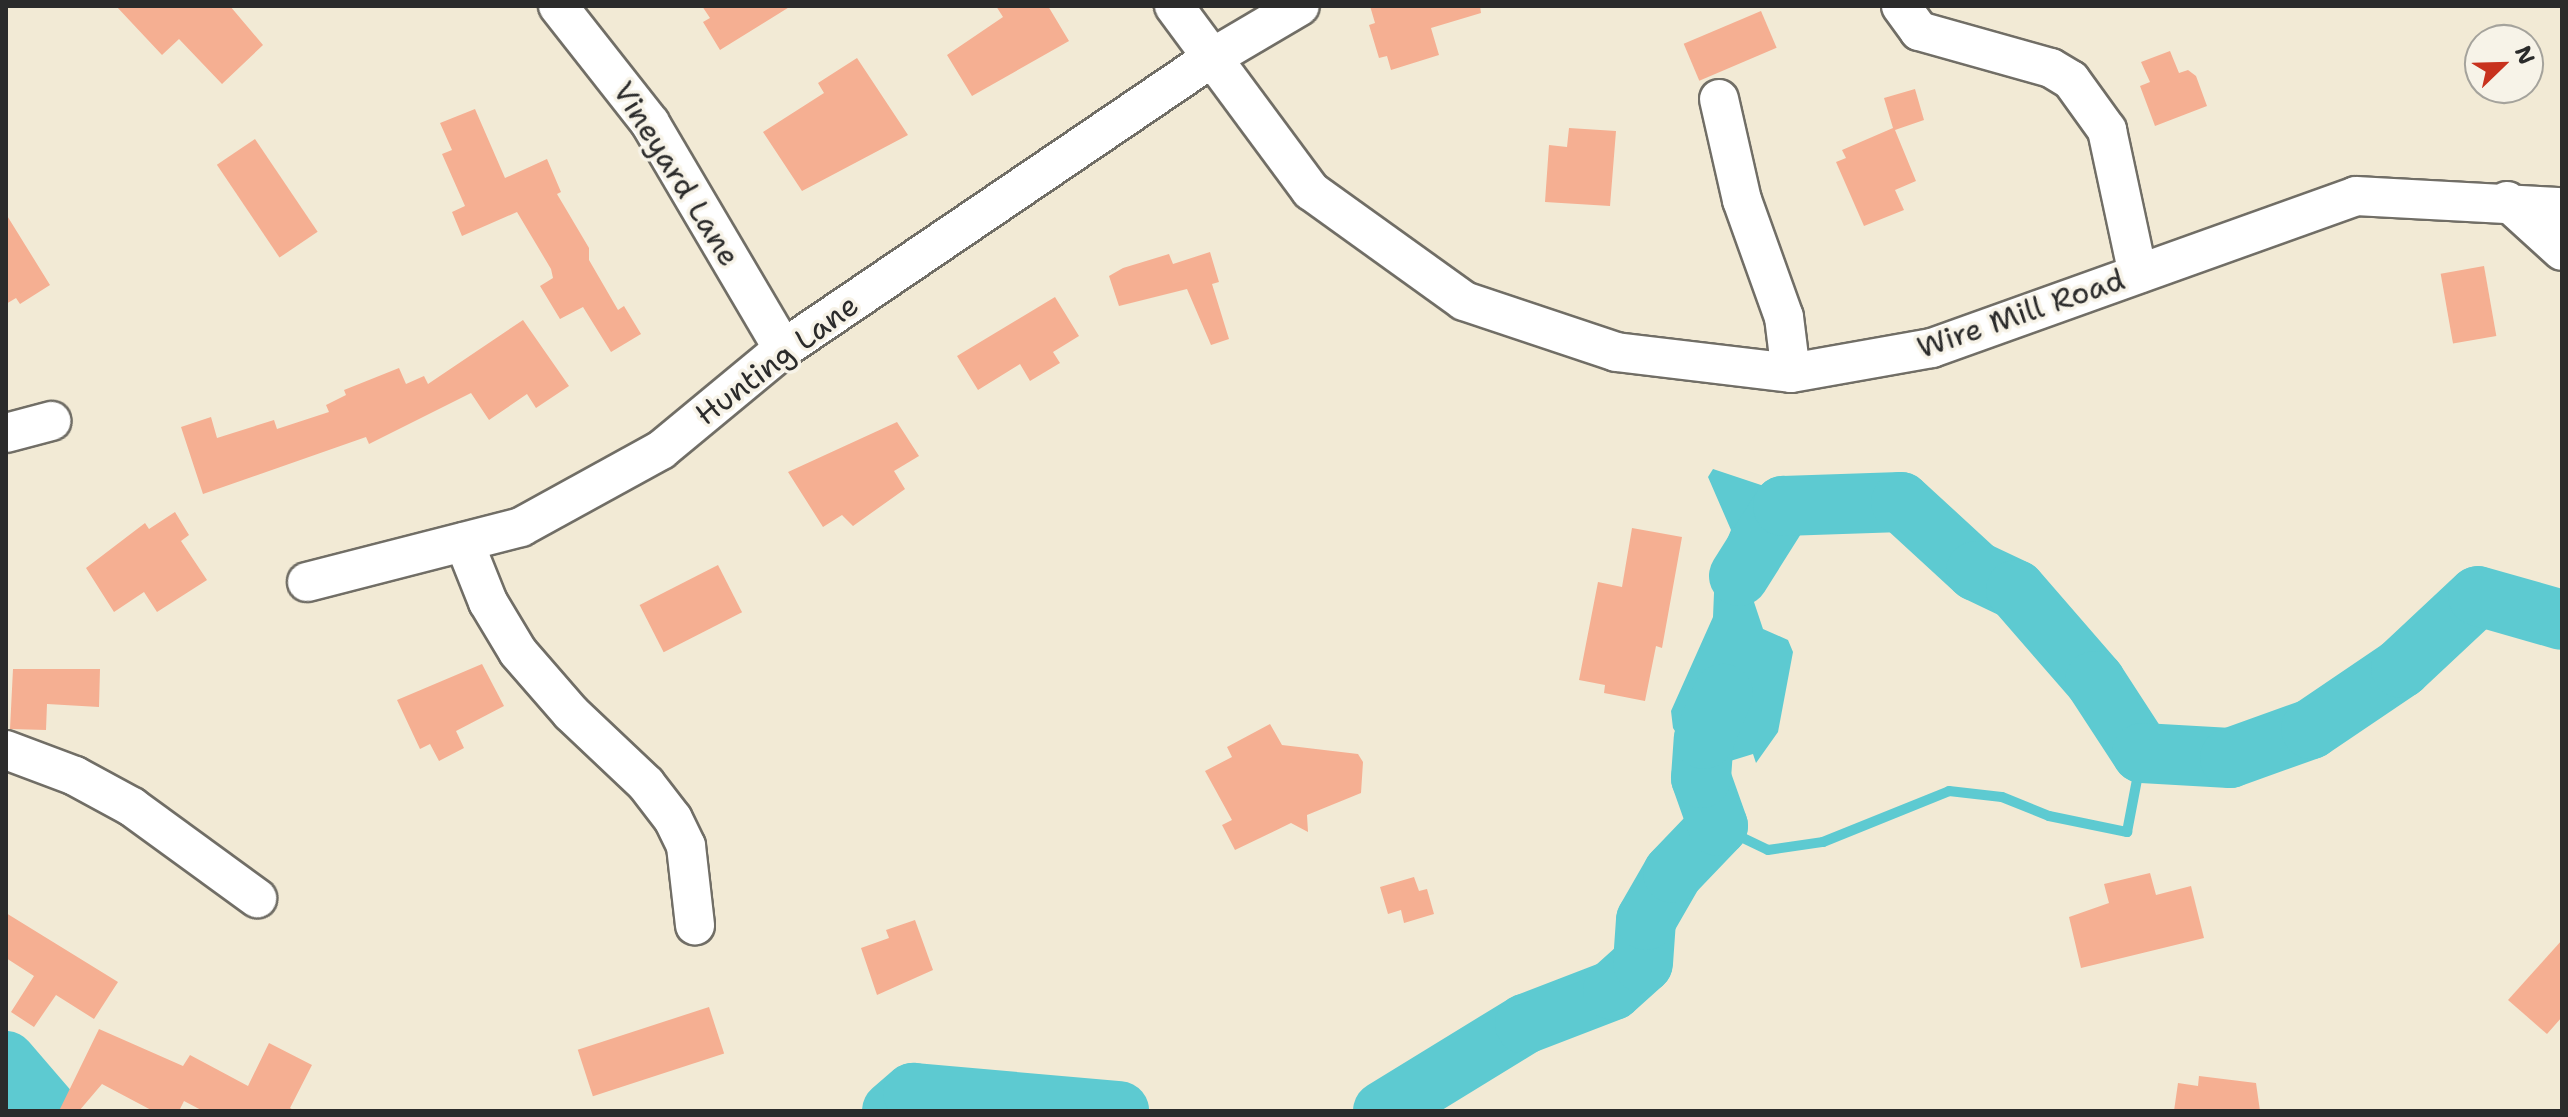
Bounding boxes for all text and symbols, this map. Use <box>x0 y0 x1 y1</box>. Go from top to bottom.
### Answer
north arrow <box>2464 24 2544 104</box>
text: N <box>2508 42 2541 69</box>
street label: Vineyard Lane <box>605 75 747 273</box>
street label: Wire Mill Road <box>1913 262 2129 366</box>
street label: Hunting Lane <box>689 287 865 433</box>

